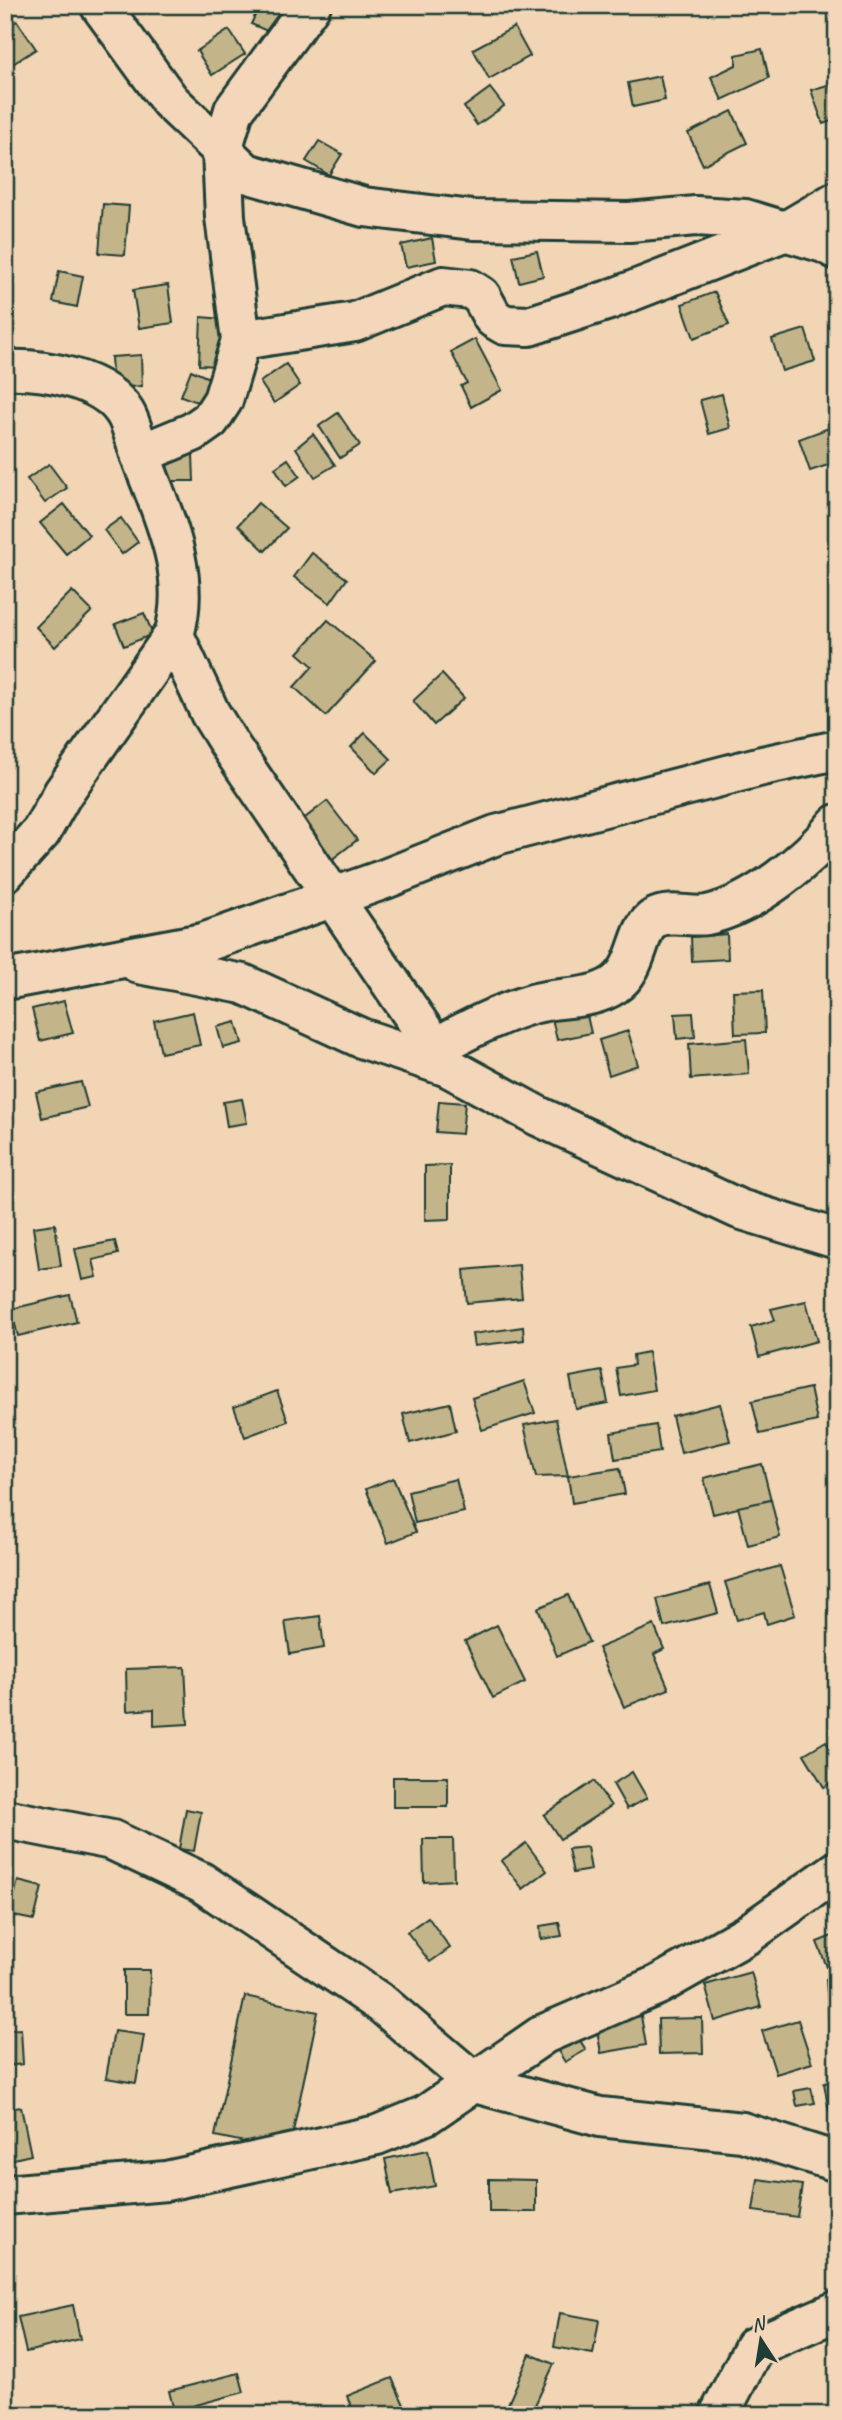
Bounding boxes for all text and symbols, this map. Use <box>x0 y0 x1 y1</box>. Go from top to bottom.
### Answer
north arrow <box>726 2304 796 2374</box>
text: N <box>749 2311 769 2337</box>

